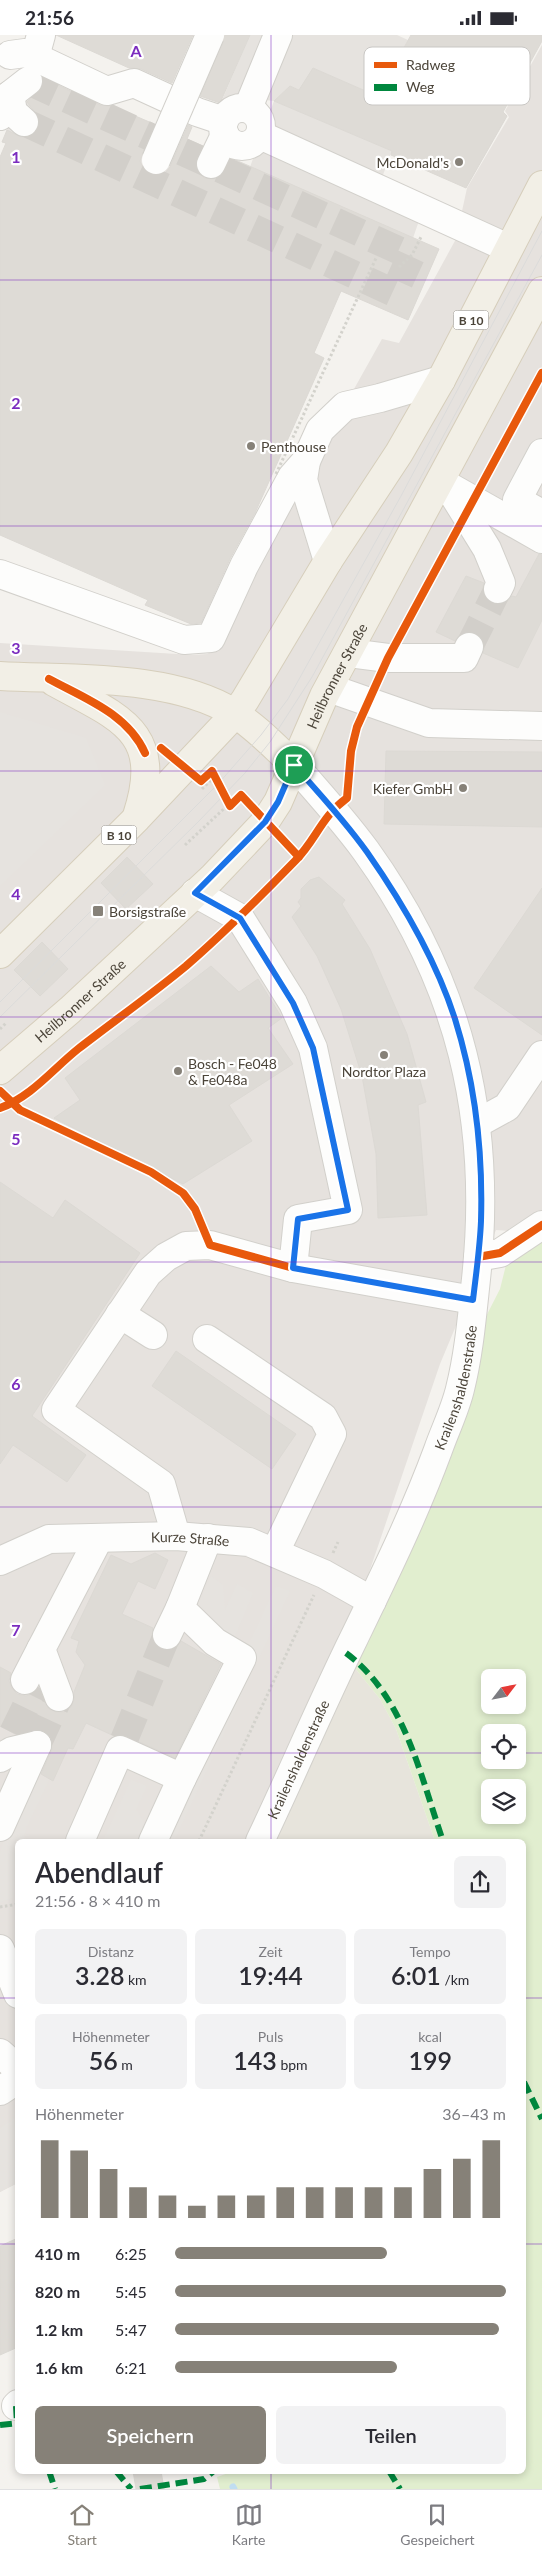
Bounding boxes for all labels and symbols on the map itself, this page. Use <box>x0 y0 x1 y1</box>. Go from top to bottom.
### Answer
text: A <box>129 41 142 60</box>
legend <box>364 47 530 105</box>
text: Radweg <box>406 56 455 73</box>
text: Weg <box>406 78 434 95</box>
text: 1 <box>11 147 21 166</box>
place label: McDonald's <box>376 154 449 171</box>
marker: McDonald's <box>453 156 465 168</box>
road number: B 10 <box>454 311 488 329</box>
text: 2 <box>11 393 21 412</box>
place label: Penthouse <box>261 438 326 455</box>
marker: Penthouse <box>245 440 257 452</box>
street label: Heilbronner Straße <box>302 620 370 731</box>
text: 3 <box>11 638 21 657</box>
pin <box>273 744 315 786</box>
place label: Kiefer GmbH <box>373 780 453 797</box>
marker: Kiefer GmbH <box>457 782 469 794</box>
road number: B 10 <box>102 825 136 845</box>
text: 4 <box>11 884 21 903</box>
place label: Borsigstraße <box>109 903 186 920</box>
marker: Borsigstraße <box>91 904 105 918</box>
street label: Heilbronner Straße <box>31 955 129 1045</box>
marker: Nordtor Plaza <box>378 1049 390 1061</box>
place label: Bosch - Fe048 & Fe048a <box>188 1055 277 1088</box>
place label: Nordtor Plaza <box>342 1063 426 1080</box>
marker: Bosch - Fe048 & Fe048a <box>172 1065 184 1077</box>
text: 5 <box>11 1129 21 1148</box>
street label: Krailenshaldenstraße <box>430 1324 479 1452</box>
text: 6 <box>11 1374 21 1393</box>
street label: Kurze Straße <box>151 1527 230 1549</box>
text: 7 <box>11 1620 21 1639</box>
north arrow <box>481 1669 526 1714</box>
street label: Krailenshaldenstraße <box>263 1697 332 1822</box>

